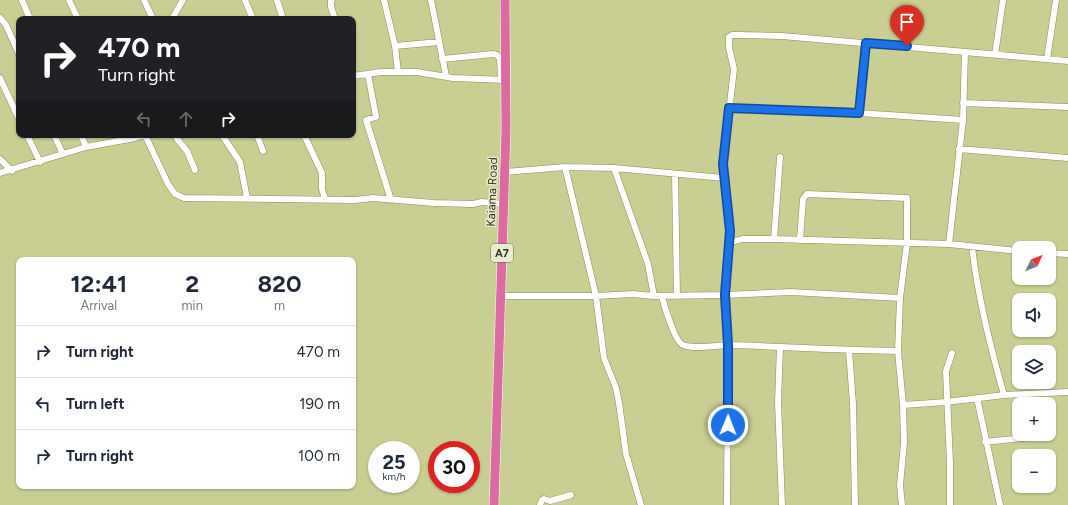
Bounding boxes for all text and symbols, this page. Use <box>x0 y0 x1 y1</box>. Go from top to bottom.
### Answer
pin <box>890 5 924 46</box>
icon: arrive <box>896 11 918 33</box>
text: 470 m <box>98 30 181 64</box>
icon: right <box>32 32 84 84</box>
text: Turn right <box>98 64 175 86</box>
icon: left <box>133 108 155 130</box>
icon: ahead <box>175 108 197 130</box>
icon: right <box>217 108 239 130</box>
street label: Kaiama Road <box>484 157 500 227</box>
north arrow <box>1012 241 1056 285</box>
map controls <box>1012 241 1056 493</box>
road number: A7 <box>491 244 513 262</box>
text: 12:41 <box>70 269 127 298</box>
text: 2 <box>185 269 199 298</box>
text: 820 <box>257 269 302 298</box>
button: sound <box>1012 293 1056 337</box>
text: Arrival <box>80 298 117 313</box>
text: min <box>182 298 203 313</box>
text: m <box>274 298 285 313</box>
icon: right <box>32 341 54 363</box>
text: Turn right <box>66 343 134 361</box>
text: 470 m <box>297 343 340 361</box>
button: layers <box>1012 345 1056 389</box>
icon: left <box>32 393 54 415</box>
text: Turn left <box>66 395 124 413</box>
text: 190 m <box>299 395 340 413</box>
button: + <box>1012 397 1056 441</box>
position arrow <box>707 404 749 446</box>
speed limit sign: 30 <box>428 441 480 493</box>
icon: right <box>32 445 54 467</box>
text: Turn right <box>66 447 134 465</box>
text: 100 m <box>298 447 340 465</box>
button: − <box>1012 449 1056 493</box>
text: 25 <box>382 450 406 474</box>
text: km/h <box>383 470 405 483</box>

